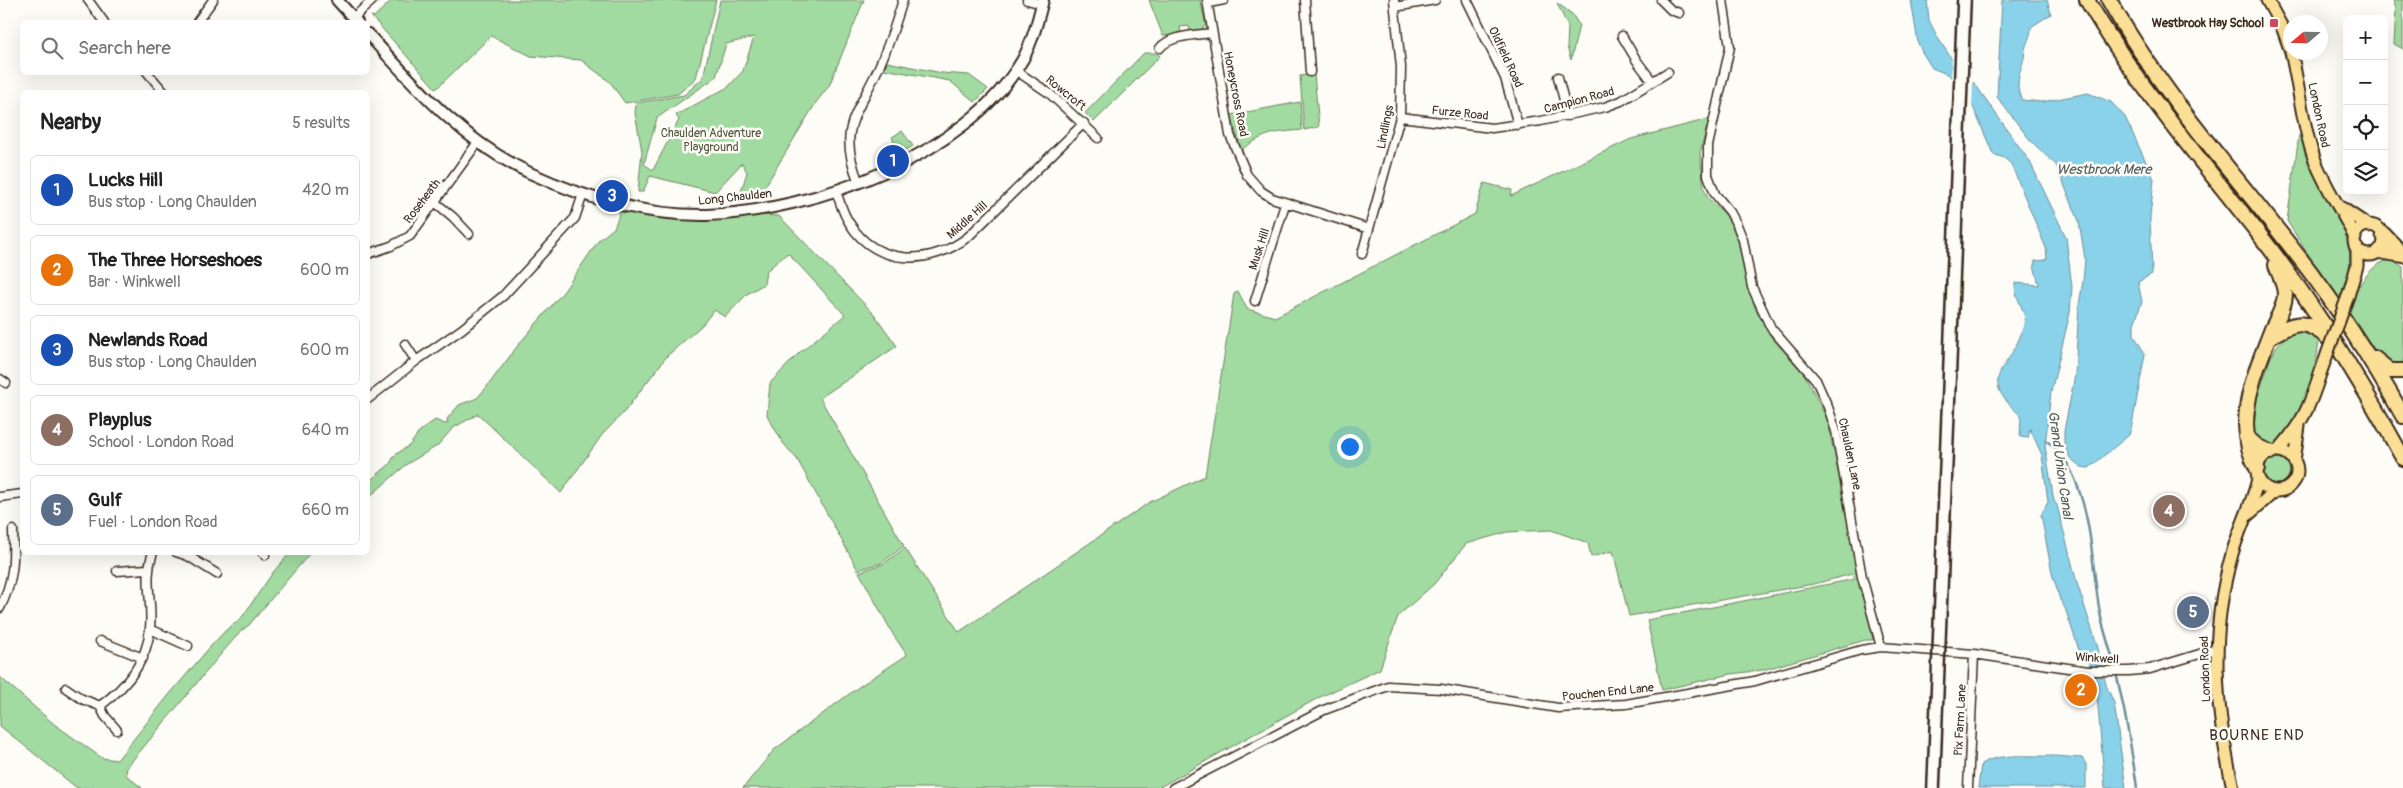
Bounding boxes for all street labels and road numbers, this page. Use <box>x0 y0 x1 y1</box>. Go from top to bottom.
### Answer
street label: Oldfield Road <box>1485 24 1526 90</box>
street label: Honeycross Road <box>1220 50 1251 138</box>
street label: Rowcroft <box>1042 73 1089 114</box>
street label: London Road <box>2304 81 2333 149</box>
street label: Campion Road <box>1542 84 1616 117</box>
street label: Lindlings <box>1374 103 1397 150</box>
street label: Furze Road <box>1431 103 1489 124</box>
street label: Roseheath <box>401 176 444 227</box>
street label: Long Chaulden <box>697 186 773 209</box>
street label: Middle Hill <box>944 198 991 242</box>
street label: Musk Hill <box>1246 226 1273 272</box>
street label: Chaulden Lane <box>1835 417 1864 491</box>
street label: London Road <box>2197 636 2214 702</box>
street label: Winkwell <box>2075 649 2119 668</box>
street label: Pouchen End Lane <box>1561 680 1655 705</box>
street label: Pix Farm Lane <box>1951 684 1970 756</box>

